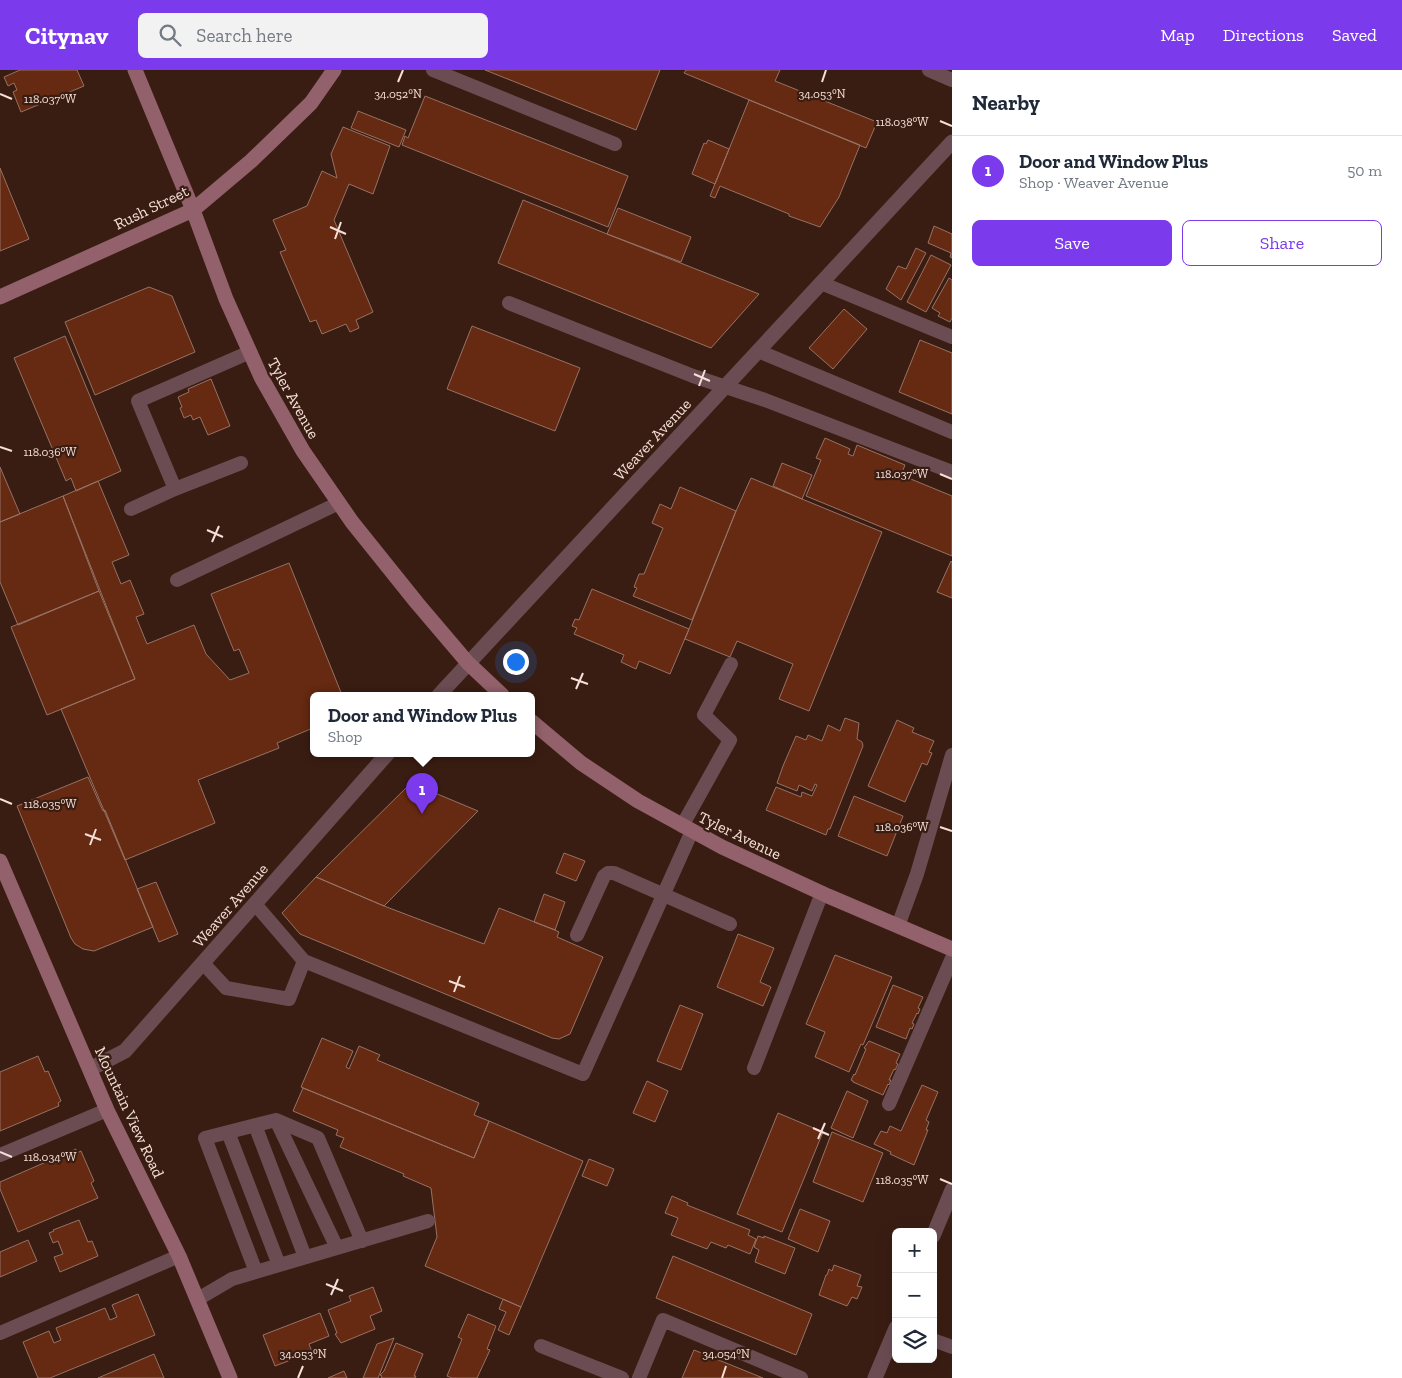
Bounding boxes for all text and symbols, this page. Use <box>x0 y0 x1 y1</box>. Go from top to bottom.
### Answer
search box <box>138 13 488 58</box>
text: Citynav <box>25 21 108 50</box>
icon: search <box>156 21 184 49</box>
text: Search here <box>196 24 293 47</box>
text: Map <box>1160 24 1195 46</box>
text: Directions <box>1223 24 1304 46</box>
text: Saved <box>1332 24 1377 46</box>
text: 34.052°N <box>374 87 422 101</box>
text: 34.053°N <box>798 87 846 101</box>
text: Nearby <box>972 90 1040 115</box>
text: 118.037°W <box>24 92 77 106</box>
text: 118.038°W <box>875 115 929 129</box>
text: Door and Window Plus <box>1019 150 1208 173</box>
text: 1 <box>985 161 991 180</box>
text: 50 m <box>1347 161 1382 180</box>
text: Shop · Weaver Avenue <box>1019 173 1169 192</box>
street label: Rush Street <box>111 181 192 234</box>
button: Save <box>972 220 1172 266</box>
button: Share <box>1182 220 1382 266</box>
street label: Tyler Avenue <box>264 354 324 442</box>
street label: Weaver Avenue <box>610 395 695 484</box>
text: 118.036°W <box>23 445 77 459</box>
text: 118.037°W <box>876 467 929 481</box>
your location <box>503 649 529 675</box>
popup <box>310 692 535 757</box>
text: Door and Window Plus <box>328 704 517 727</box>
text: Shop <box>328 727 362 746</box>
pin: 1 <box>406 773 438 814</box>
text: 118.035°W <box>24 797 77 811</box>
street label: Tyler Avenue <box>695 807 784 864</box>
text: 118.036°W <box>875 820 929 834</box>
street label: Weaver Avenue <box>189 860 272 951</box>
street label: Mountain View Road <box>91 1044 168 1181</box>
text: 118.034°W <box>24 1150 77 1164</box>
text: 118.035°W <box>876 1173 929 1187</box>
map controls <box>892 1228 937 1363</box>
button: + <box>892 1228 937 1273</box>
button: − <box>892 1273 937 1318</box>
button: layers <box>892 1318 937 1363</box>
text: 34.053°N <box>279 1347 327 1361</box>
text: 34.054°N <box>702 1347 750 1361</box>

